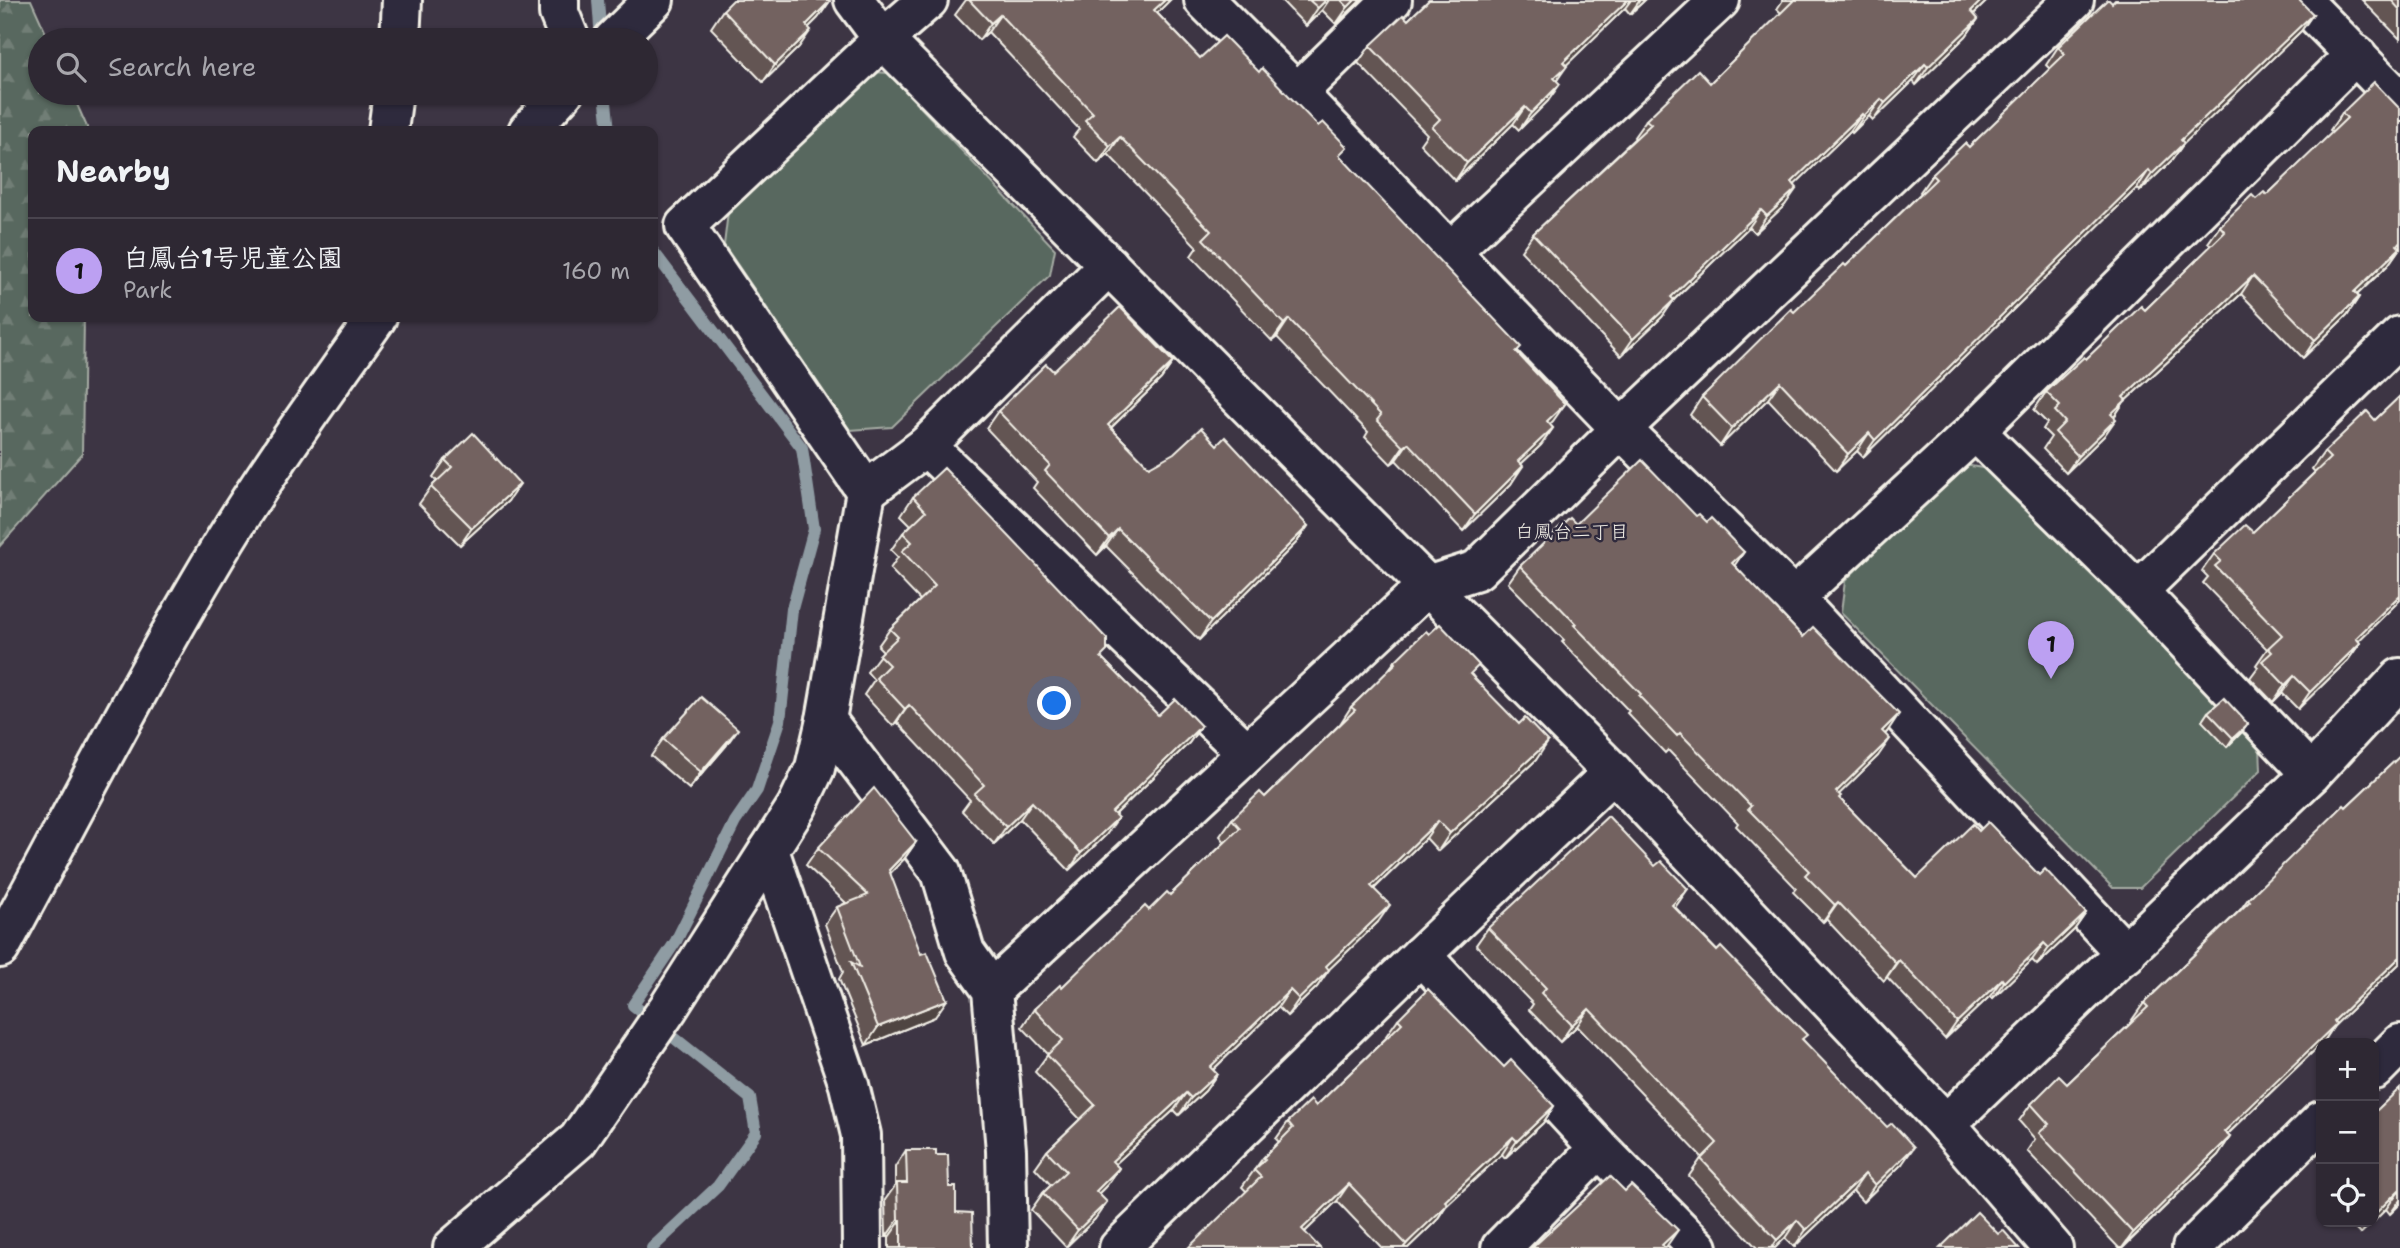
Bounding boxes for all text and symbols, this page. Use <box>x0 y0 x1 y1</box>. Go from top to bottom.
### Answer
search box <box>28 28 658 105</box>
icon: search <box>52 48 90 86</box>
text: Search here <box>108 49 257 84</box>
text: Nearby <box>56 151 171 192</box>
text: 白鳳台1号児童公園 <box>123 240 343 275</box>
text: 1 <box>74 256 84 286</box>
text: 160 m <box>562 256 630 286</box>
text: Park <box>123 275 172 305</box>
district label: 白鳳台二丁目 <box>1515 519 1629 544</box>
pin: 1 <box>2028 621 2074 679</box>
your location <box>1037 686 1071 720</box>
map controls <box>2316 1038 2379 1227</box>
button: + <box>2316 1038 2379 1101</box>
button: − <box>2316 1101 2379 1164</box>
button: locate <box>2316 1164 2379 1227</box>

